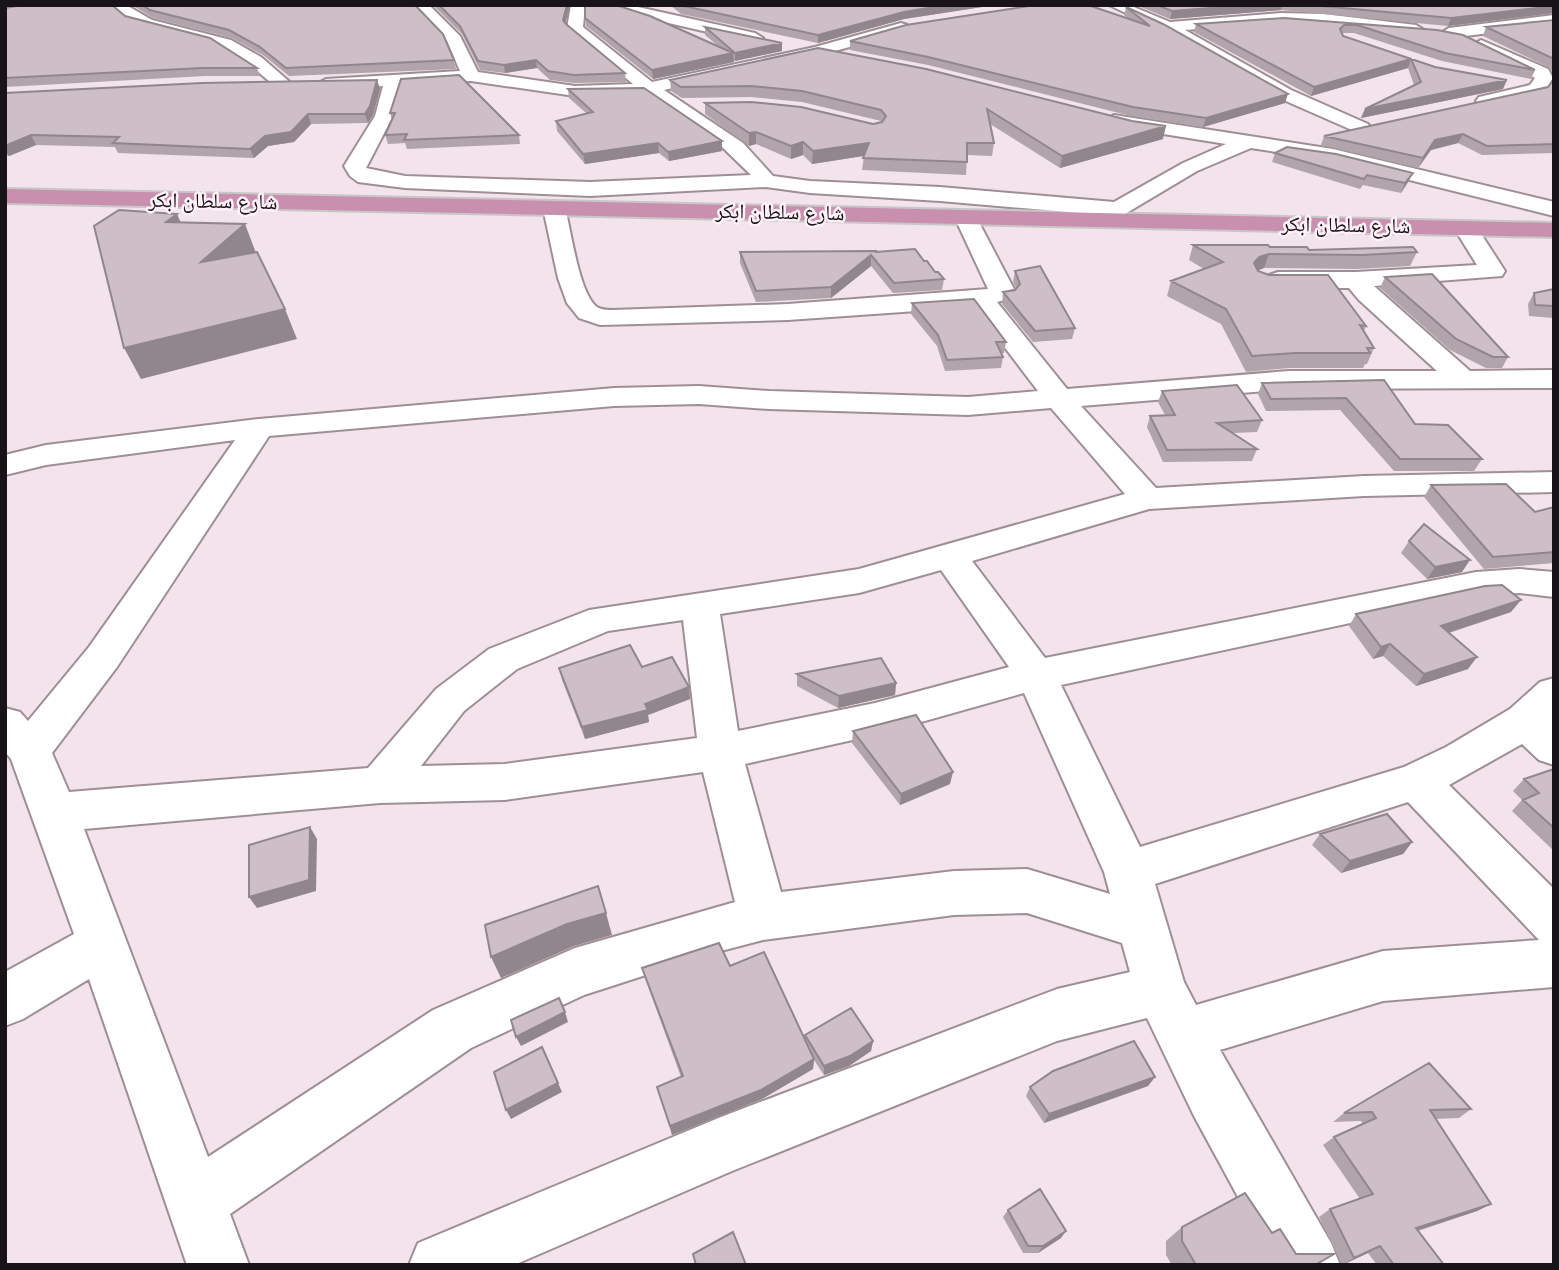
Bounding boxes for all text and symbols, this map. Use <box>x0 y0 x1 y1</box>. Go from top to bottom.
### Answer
street label: شارع سلطان ابكر <box>147 184 278 215</box>
street label: شارع سلطان ابكر <box>714 195 845 226</box>
street label: شارع سلطان ابكر <box>1280 208 1411 239</box>

